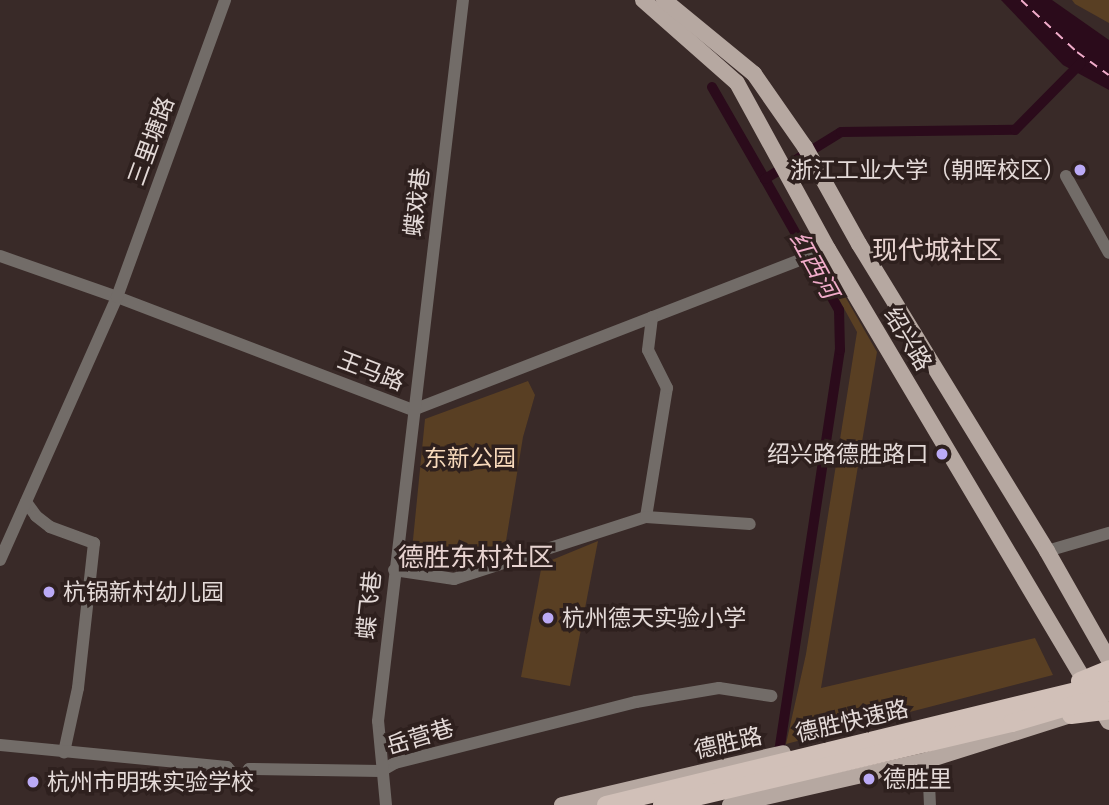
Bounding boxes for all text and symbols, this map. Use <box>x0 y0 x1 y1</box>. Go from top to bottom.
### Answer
street label: 三里塘路 <box>122 93 180 189</box>
place label: 浙江工业大学（朝晖校区） <box>790 156 1066 184</box>
marker: 浙江工业大学（朝晖校区） <box>1072 162 1088 178</box>
street label: 蝶戏巷 <box>399 166 435 238</box>
water label: 红西河 <box>784 227 844 303</box>
district label: 现代城社区 <box>872 235 1002 267</box>
street label: 绍兴路 <box>878 302 938 376</box>
street label: 王马路 <box>334 346 408 396</box>
place label: 绍兴路德胜路口 <box>767 440 928 468</box>
park label: 东新公园 <box>424 444 516 472</box>
marker: 绍兴路德胜路口 <box>934 446 950 462</box>
district label: 德胜东村社区 <box>398 542 554 574</box>
street label: 蝶飞巷 <box>352 569 386 641</box>
place label: 杭锅新村幼儿园 <box>63 578 224 606</box>
marker: 杭锅新村幼儿园 <box>41 584 57 600</box>
place label: 杭州德天实验小学 <box>562 604 746 632</box>
marker: 杭州德天实验小学 <box>540 610 556 626</box>
street label: 德胜快速路 <box>793 695 911 747</box>
street label: 岳营巷 <box>383 714 457 760</box>
street label: 德胜路 <box>691 722 765 764</box>
place label: 德胜里 <box>883 765 952 793</box>
place label: 杭州市明珠实验学校 <box>47 768 254 796</box>
marker: 德胜里 <box>861 771 877 787</box>
marker: 杭州市明珠实验学校 <box>25 774 41 790</box>

